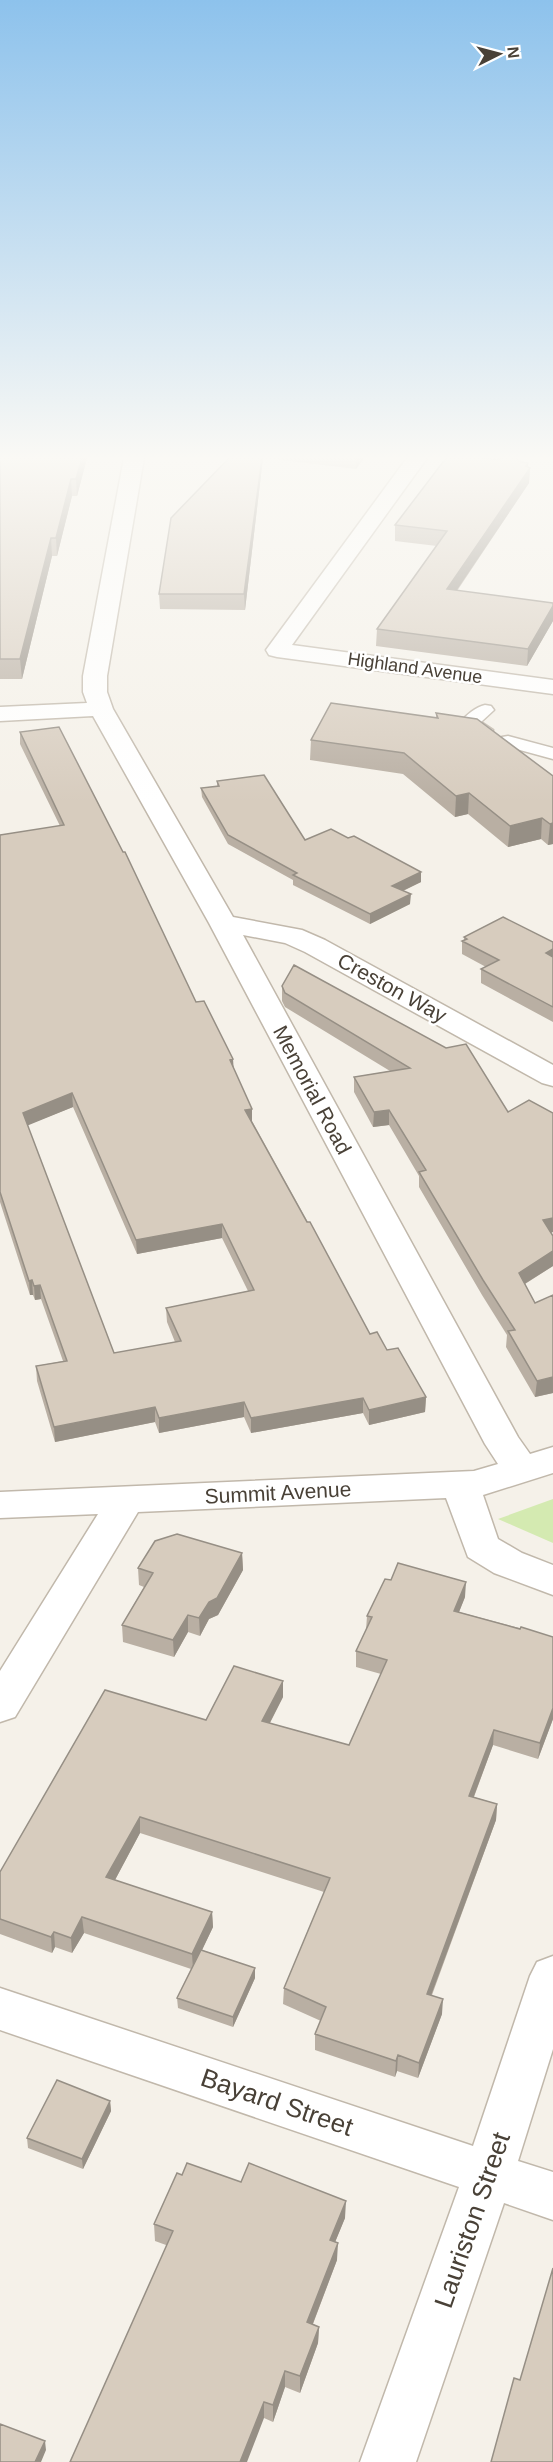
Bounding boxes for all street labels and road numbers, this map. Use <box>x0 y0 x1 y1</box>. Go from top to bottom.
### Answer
street label: Highland Avenue <box>346 649 484 687</box>
street label: Creston Way <box>334 948 451 1027</box>
street label: Memorial Road <box>269 1022 356 1158</box>
street label: Summit Avenue <box>204 1477 352 1508</box>
street label: Bayard Street <box>197 2062 358 2142</box>
street label: Lauriston Street <box>428 2128 516 2312</box>

